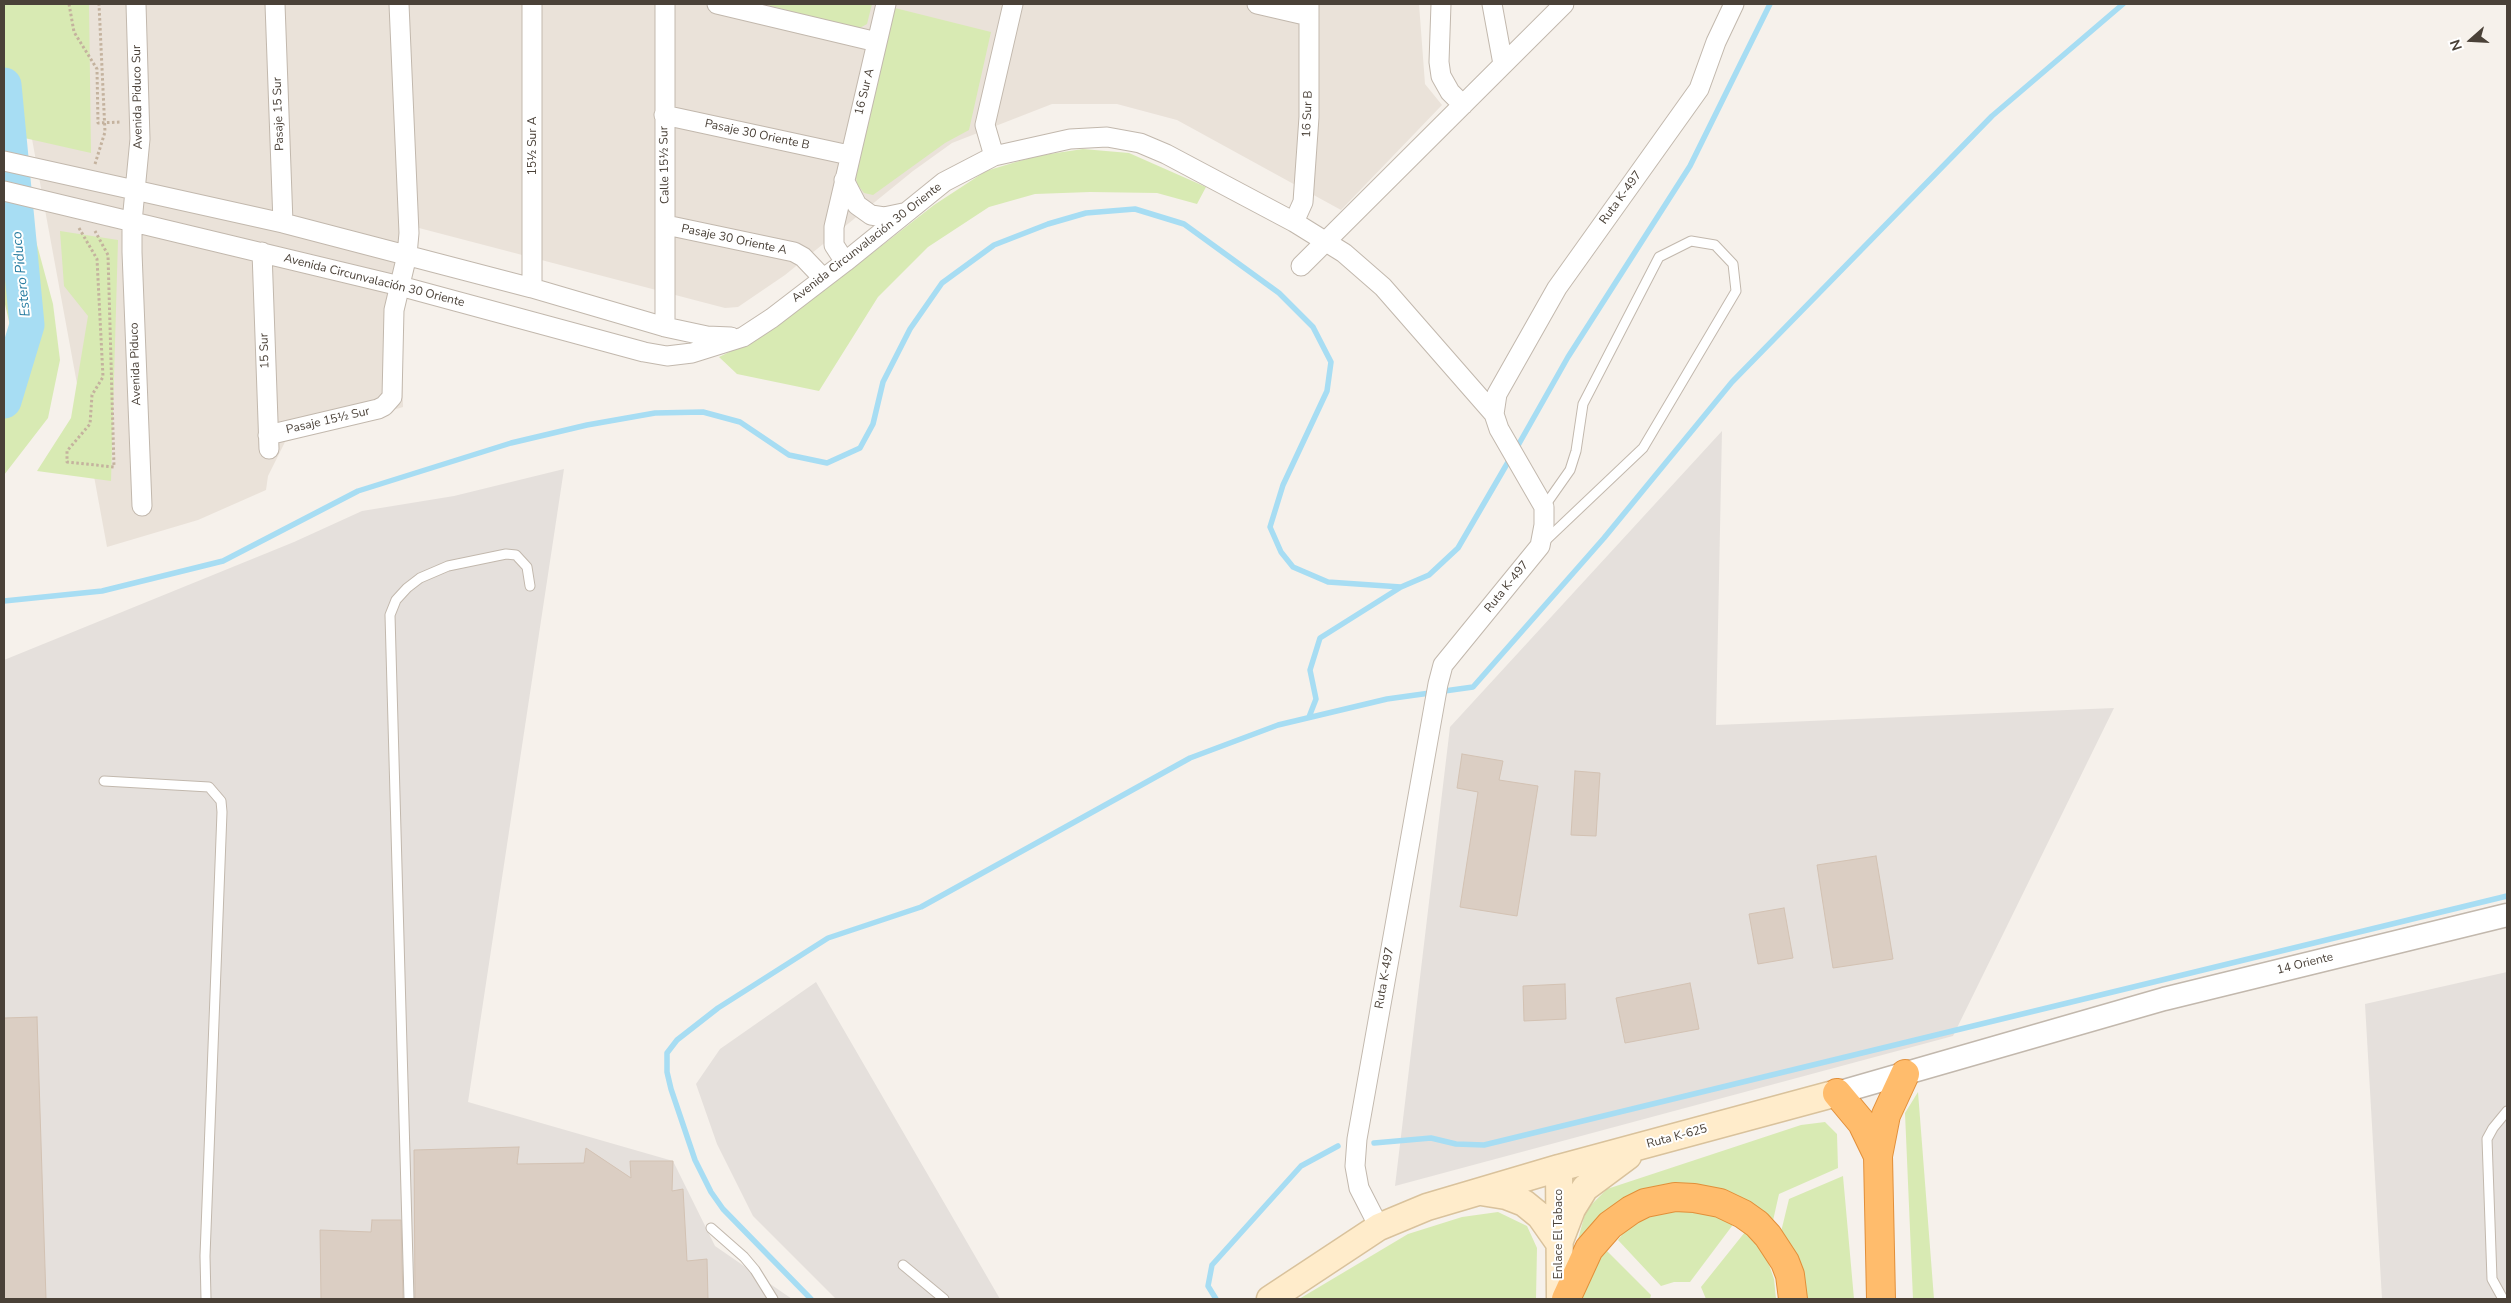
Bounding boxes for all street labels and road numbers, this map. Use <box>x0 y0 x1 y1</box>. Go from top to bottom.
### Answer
street label: Avenida Piduco Sur <box>130 45 146 149</box>
street label: 16 Sur A <box>852 67 878 117</box>
street label: Pasaje 15 Sur <box>271 77 287 151</box>
street label: 16 Sur B <box>1300 90 1316 138</box>
street label: 15½ Sur A <box>526 117 540 175</box>
street label: Pasaje 30 Oriente B <box>703 117 811 153</box>
street label: Calle 15½ Sur <box>657 126 673 204</box>
street label: Ruta K-497 <box>1597 169 1645 227</box>
street label: Avenida Circunvalación 30 Oriente <box>789 180 945 306</box>
street label: Pasaje 30 Oriente A <box>680 222 788 258</box>
street label: Avenida Circunvalación 30 Oriente <box>282 252 466 310</box>
street label: Avenida Piduco <box>127 322 145 406</box>
street label: 15 Sur <box>257 333 273 369</box>
street label: Pasaje 15½ Sur <box>285 404 371 438</box>
street label: Ruta K-497 <box>1482 558 1532 616</box>
street label: Ruta K-497 <box>1373 946 1397 1010</box>
street label: 14 Oriente <box>2275 950 2335 978</box>
street label: Ruta K-625 <box>1645 1122 1709 1152</box>
street label: Enlace El Tabaco <box>1552 1189 1566 1279</box>

